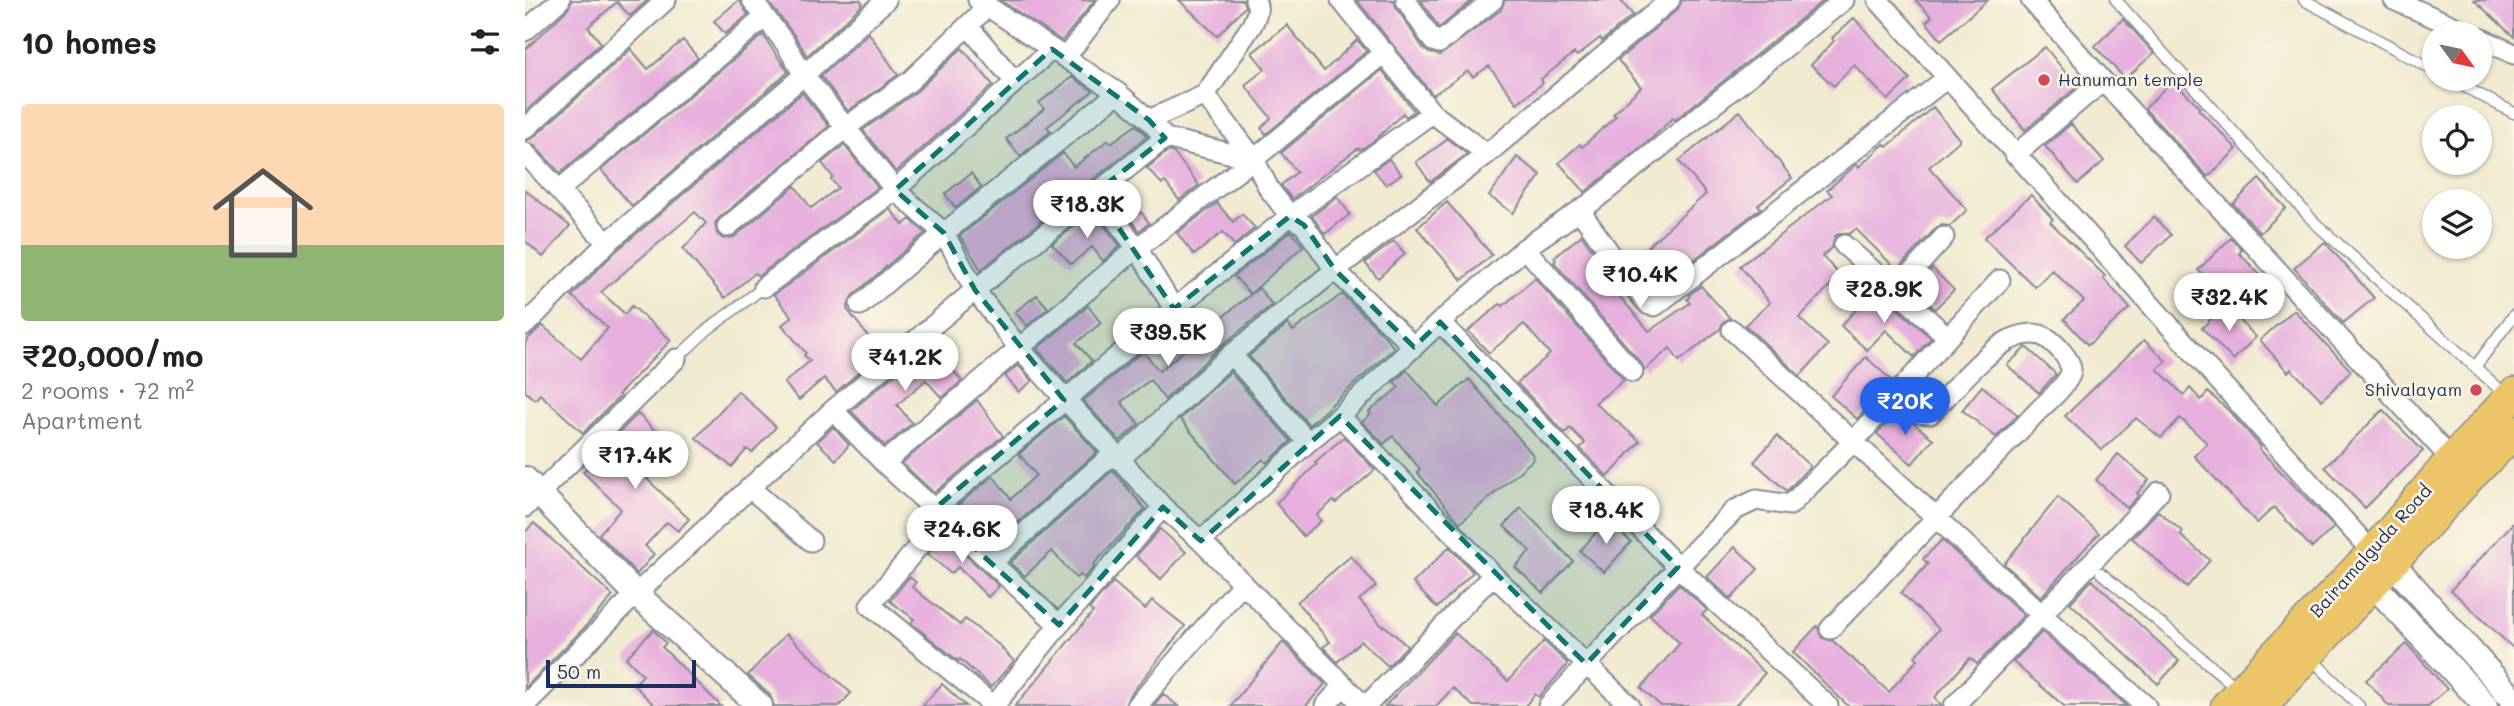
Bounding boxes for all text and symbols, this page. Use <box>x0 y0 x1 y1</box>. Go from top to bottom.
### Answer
north arrow <box>2422 21 2492 91</box>
map controls <box>2422 21 2492 259</box>
text: 10 homes <box>21 22 157 62</box>
icon: filters <box>466 23 504 61</box>
place label: Hanuman temple <box>2058 67 2203 91</box>
marker: Hanuman temple <box>2036 72 2052 88</box>
button: locate <box>2422 105 2492 175</box>
icon: home <box>200 150 326 276</box>
pin: ₹18.3K <box>1030 180 1144 240</box>
text: ₹18.3K <box>1049 188 1125 218</box>
button: layers <box>2422 189 2492 259</box>
pin: ₹10.4K <box>1583 250 1697 310</box>
text: ₹10.4K <box>1601 258 1679 288</box>
pin: ₹28.9K <box>1827 266 1941 325</box>
text: ₹28.9K <box>1845 273 1923 303</box>
pin: ₹32.4K <box>2172 274 2286 333</box>
text: ₹32.4K <box>2190 281 2268 311</box>
pin: ₹39.5K <box>1111 308 1225 368</box>
text: ₹39.5K <box>1129 316 1207 346</box>
pin: ₹41.2K <box>848 334 962 393</box>
text: ₹20,000/mo <box>21 335 204 375</box>
text: ₹41.2K <box>867 341 943 371</box>
text: 2 rooms · 72 m² <box>21 375 194 405</box>
place label: Shivalayam <box>2365 377 2462 401</box>
pin: ₹20K <box>1864 378 1946 437</box>
marker: Shivalayam <box>2468 382 2484 398</box>
text: ₹20K <box>1876 385 1934 415</box>
text: Apartment <box>21 405 143 435</box>
pin: ₹17.4K <box>578 432 692 491</box>
text: ₹17.4K <box>597 439 673 469</box>
street label: Bairamalguda Road <box>2304 478 2437 622</box>
pin: ₹18.4K <box>1549 486 1663 546</box>
text: ₹18.4K <box>1568 494 1644 524</box>
pin: ₹24.6K <box>905 505 1019 565</box>
text: ₹24.6K <box>923 513 1001 543</box>
scale bar <box>546 657 697 689</box>
text: 50 m <box>557 659 601 684</box>

